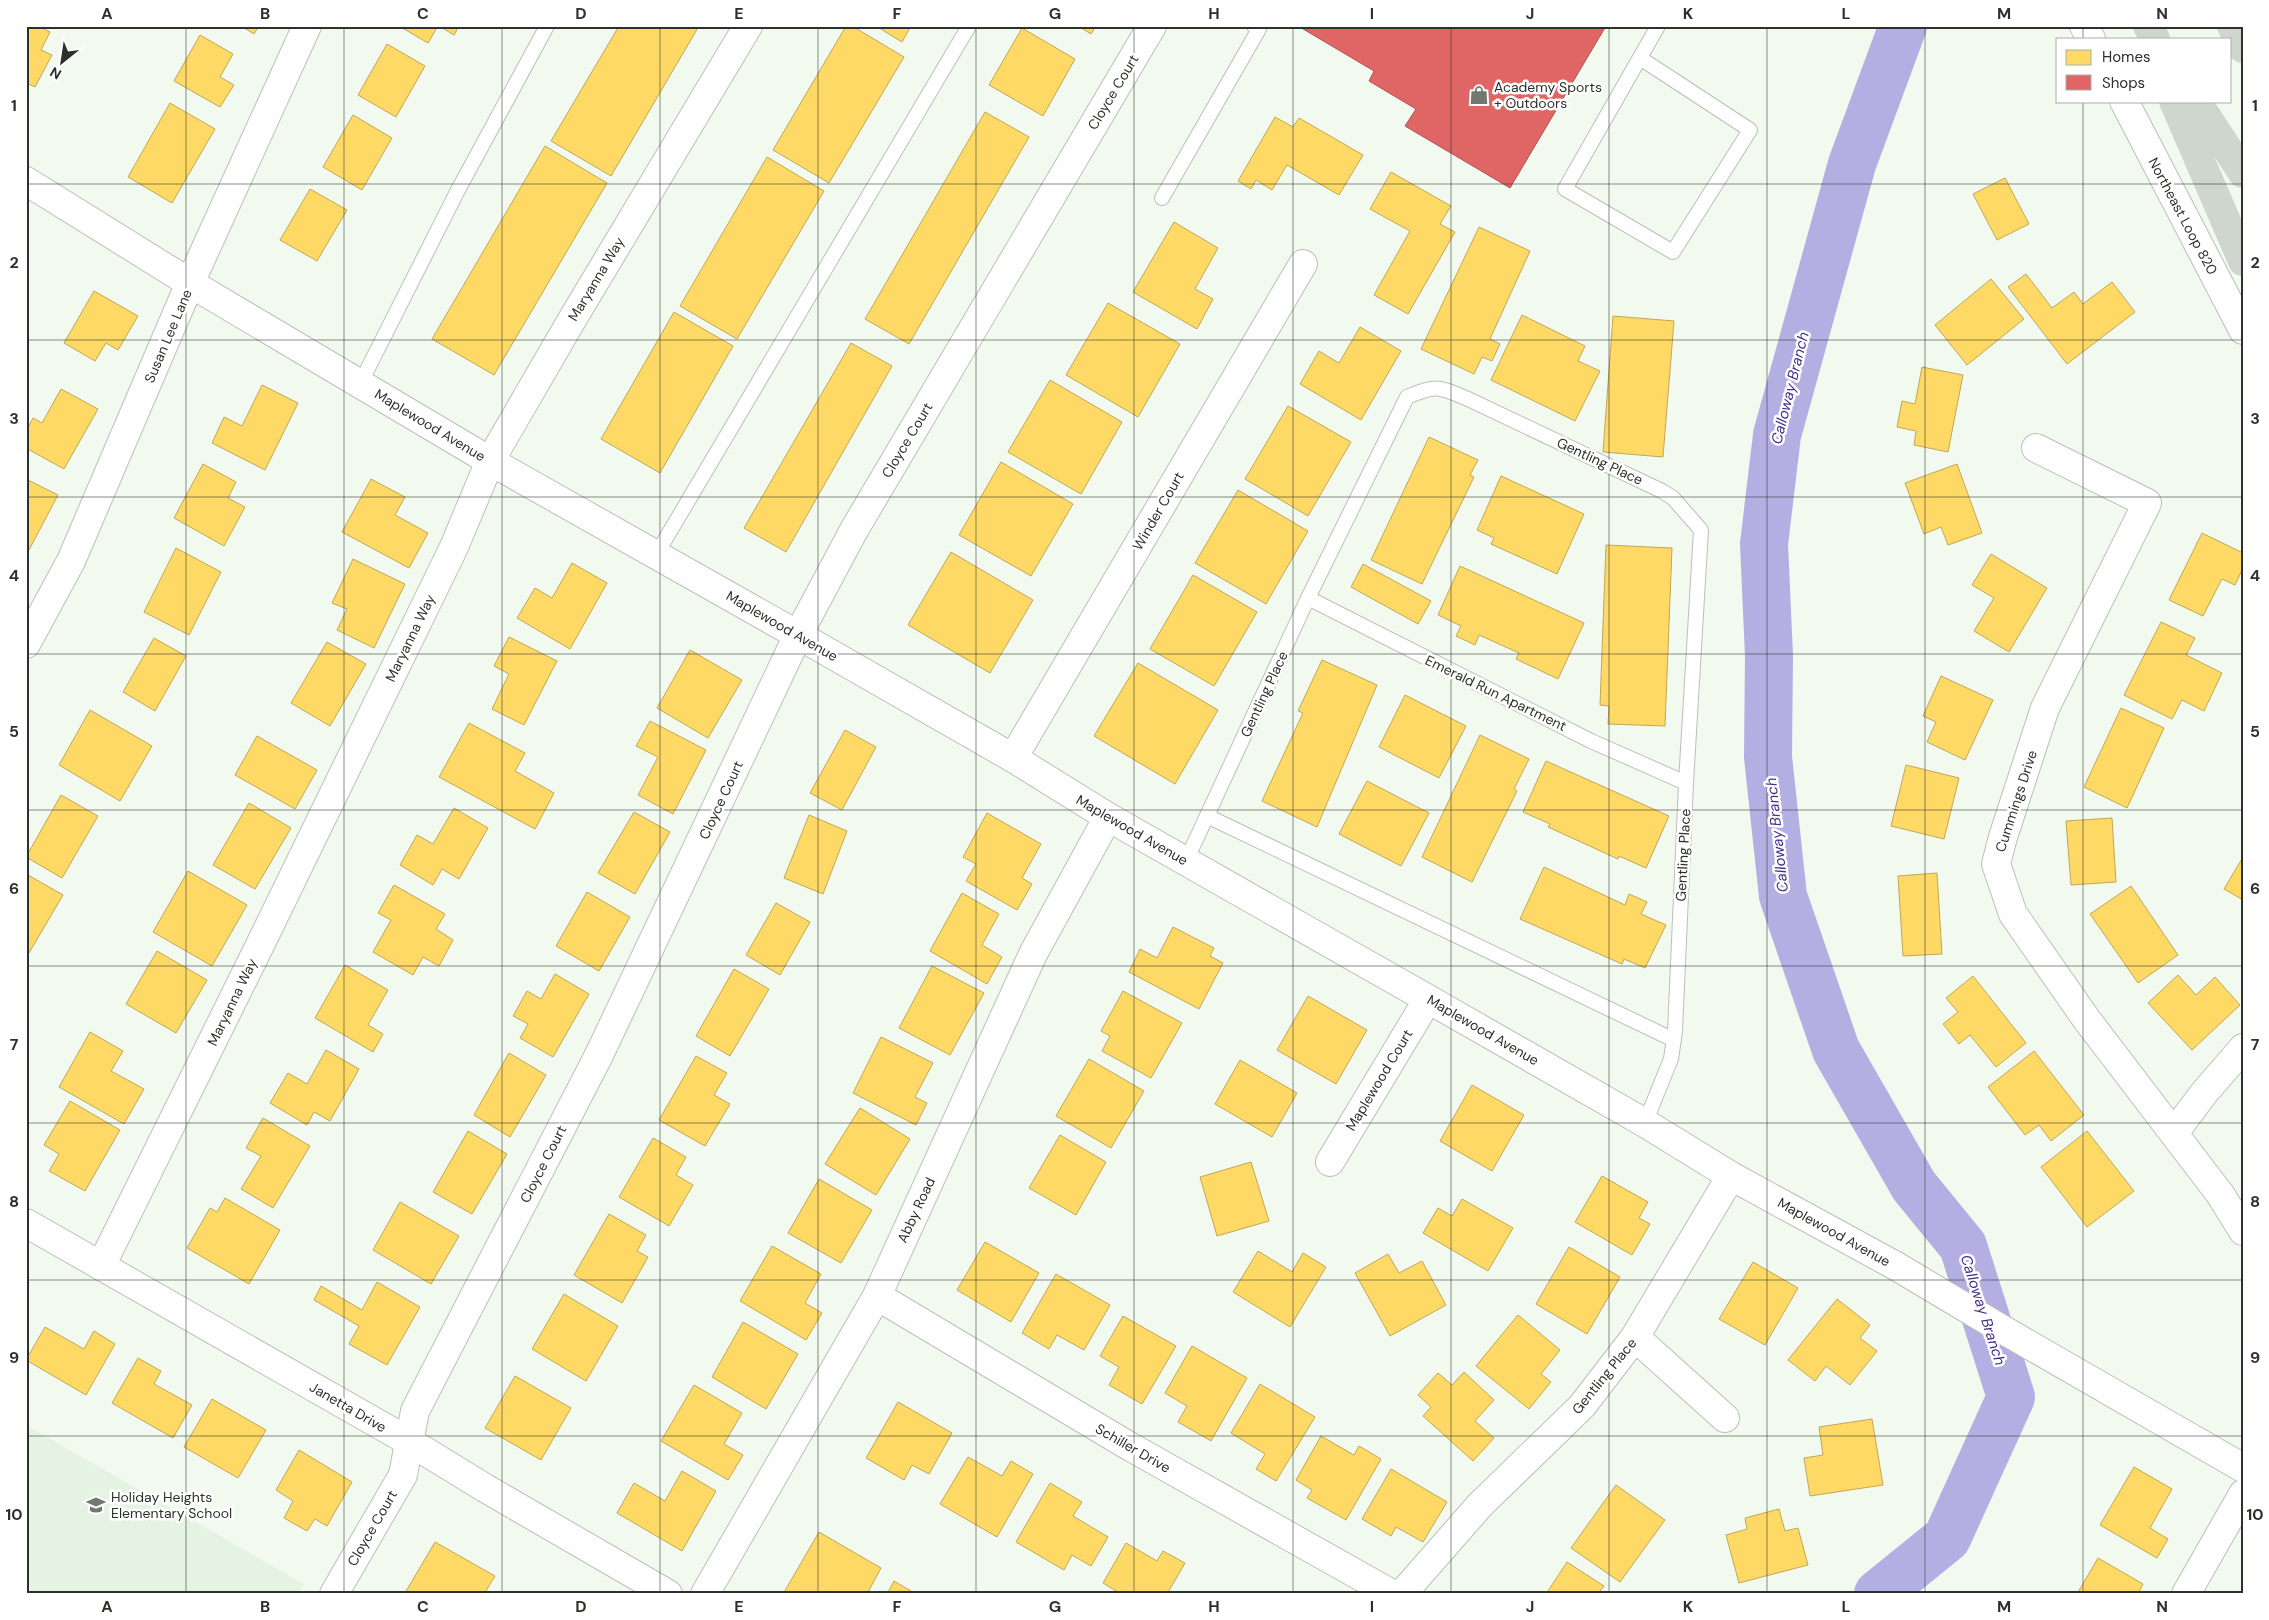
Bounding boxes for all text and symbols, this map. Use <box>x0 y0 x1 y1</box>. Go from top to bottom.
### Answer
text: A <box>101 3 113 24</box>
text: B <box>260 3 270 24</box>
text: C <box>417 3 429 24</box>
text: D <box>575 3 587 24</box>
text: E <box>734 3 744 24</box>
text: F <box>893 3 902 24</box>
text: G <box>1049 3 1061 24</box>
text: H <box>1208 3 1220 24</box>
text: I <box>1370 3 1374 24</box>
text: J <box>1526 3 1534 24</box>
text: K <box>1683 3 1694 24</box>
text: L <box>1842 3 1851 24</box>
text: M <box>1997 3 2011 24</box>
text: N <box>2156 3 2168 24</box>
north arrow <box>38 38 88 88</box>
legend <box>2056 38 2232 102</box>
text: Homes <box>2102 47 2151 67</box>
street label: Cloyce Court <box>1083 51 1143 133</box>
text: N <box>47 63 64 84</box>
text: Shops <box>2102 73 2145 93</box>
place label: Academy Sports + Outdoors <box>1494 78 1602 112</box>
shop icon: Academy Sports + Outdoors <box>1468 84 1490 106</box>
text: 1 <box>11 95 17 116</box>
text: 1 <box>2252 95 2258 116</box>
street label: Northeast Loop 820 <box>2145 154 2221 278</box>
street label: Maryanna Way <box>564 233 628 324</box>
text: 2 <box>9 252 19 273</box>
text: 2 <box>2250 252 2260 273</box>
street label: Susan Lee Lane <box>140 286 196 386</box>
water label: Calloway Branch <box>1766 329 1814 446</box>
street label: Maplewood Avenue <box>371 385 489 465</box>
street label: Cloyce Court <box>877 399 937 481</box>
text: 3 <box>9 408 19 429</box>
text: 3 <box>2250 408 2260 429</box>
street label: Gentling Place <box>1554 433 1646 489</box>
street label: Winder Court <box>1128 469 1188 553</box>
text: 4 <box>9 565 19 586</box>
text: 4 <box>2250 565 2260 586</box>
street label: Maplewood Avenue <box>723 587 841 665</box>
street label: Maryanna Way <box>381 591 439 685</box>
street label: Gentling Place <box>1236 648 1292 740</box>
street label: Emerald Run Apartment <box>1422 651 1570 735</box>
text: 5 <box>9 721 19 742</box>
text: 5 <box>2250 721 2260 742</box>
street label: Cummings Drive <box>1991 748 2041 854</box>
street label: Cloyce Court <box>695 758 747 842</box>
water label: Calloway Branch <box>1761 776 1793 893</box>
street label: Maplewood Avenue <box>1073 791 1191 869</box>
street label: Gentling Place <box>1672 808 1694 902</box>
text: 6 <box>9 878 19 899</box>
text: 6 <box>2250 878 2260 899</box>
street label: Maryanna Way <box>203 955 261 1049</box>
street label: Maplewood Avenue <box>1424 991 1542 1069</box>
street label: Maplewood Court <box>1342 1026 1416 1134</box>
text: 7 <box>10 1034 19 1055</box>
text: 7 <box>2251 1034 2260 1055</box>
street label: Cloyce Court <box>516 1122 570 1206</box>
street label: Abby Road <box>893 1174 939 1246</box>
text: 8 <box>9 1191 19 1212</box>
text: 8 <box>2250 1191 2260 1212</box>
street label: Maplewood Avenue <box>1775 1194 1894 1270</box>
water label: Calloway Branch <box>1956 1252 2010 1368</box>
street label: Gentling Place <box>1568 1334 1640 1418</box>
text: 9 <box>9 1347 19 1368</box>
text: 9 <box>2250 1347 2260 1368</box>
street label: Janetta Drive <box>306 1378 390 1436</box>
street label: Schiller Drive <box>1092 1419 1174 1477</box>
street label: Cloyce Court <box>343 1487 401 1569</box>
place label: Holiday Heights Elementary School <box>111 1488 232 1522</box>
school or university icon: Holiday Heights Elementary School <box>85 1494 107 1516</box>
text: 10 <box>5 1504 23 1525</box>
text: 10 <box>2246 1504 2264 1525</box>
text: A <box>101 1596 113 1617</box>
text: B <box>260 1596 270 1617</box>
text: C <box>417 1596 429 1617</box>
text: D <box>575 1596 587 1617</box>
text: E <box>734 1596 744 1617</box>
text: F <box>893 1596 902 1617</box>
text: G <box>1049 1596 1061 1617</box>
text: H <box>1208 1596 1220 1617</box>
text: I <box>1370 1596 1374 1617</box>
text: J <box>1526 1596 1534 1617</box>
text: K <box>1683 1596 1694 1617</box>
text: L <box>1842 1596 1851 1617</box>
text: M <box>1997 1596 2011 1617</box>
text: N <box>2156 1596 2168 1617</box>

